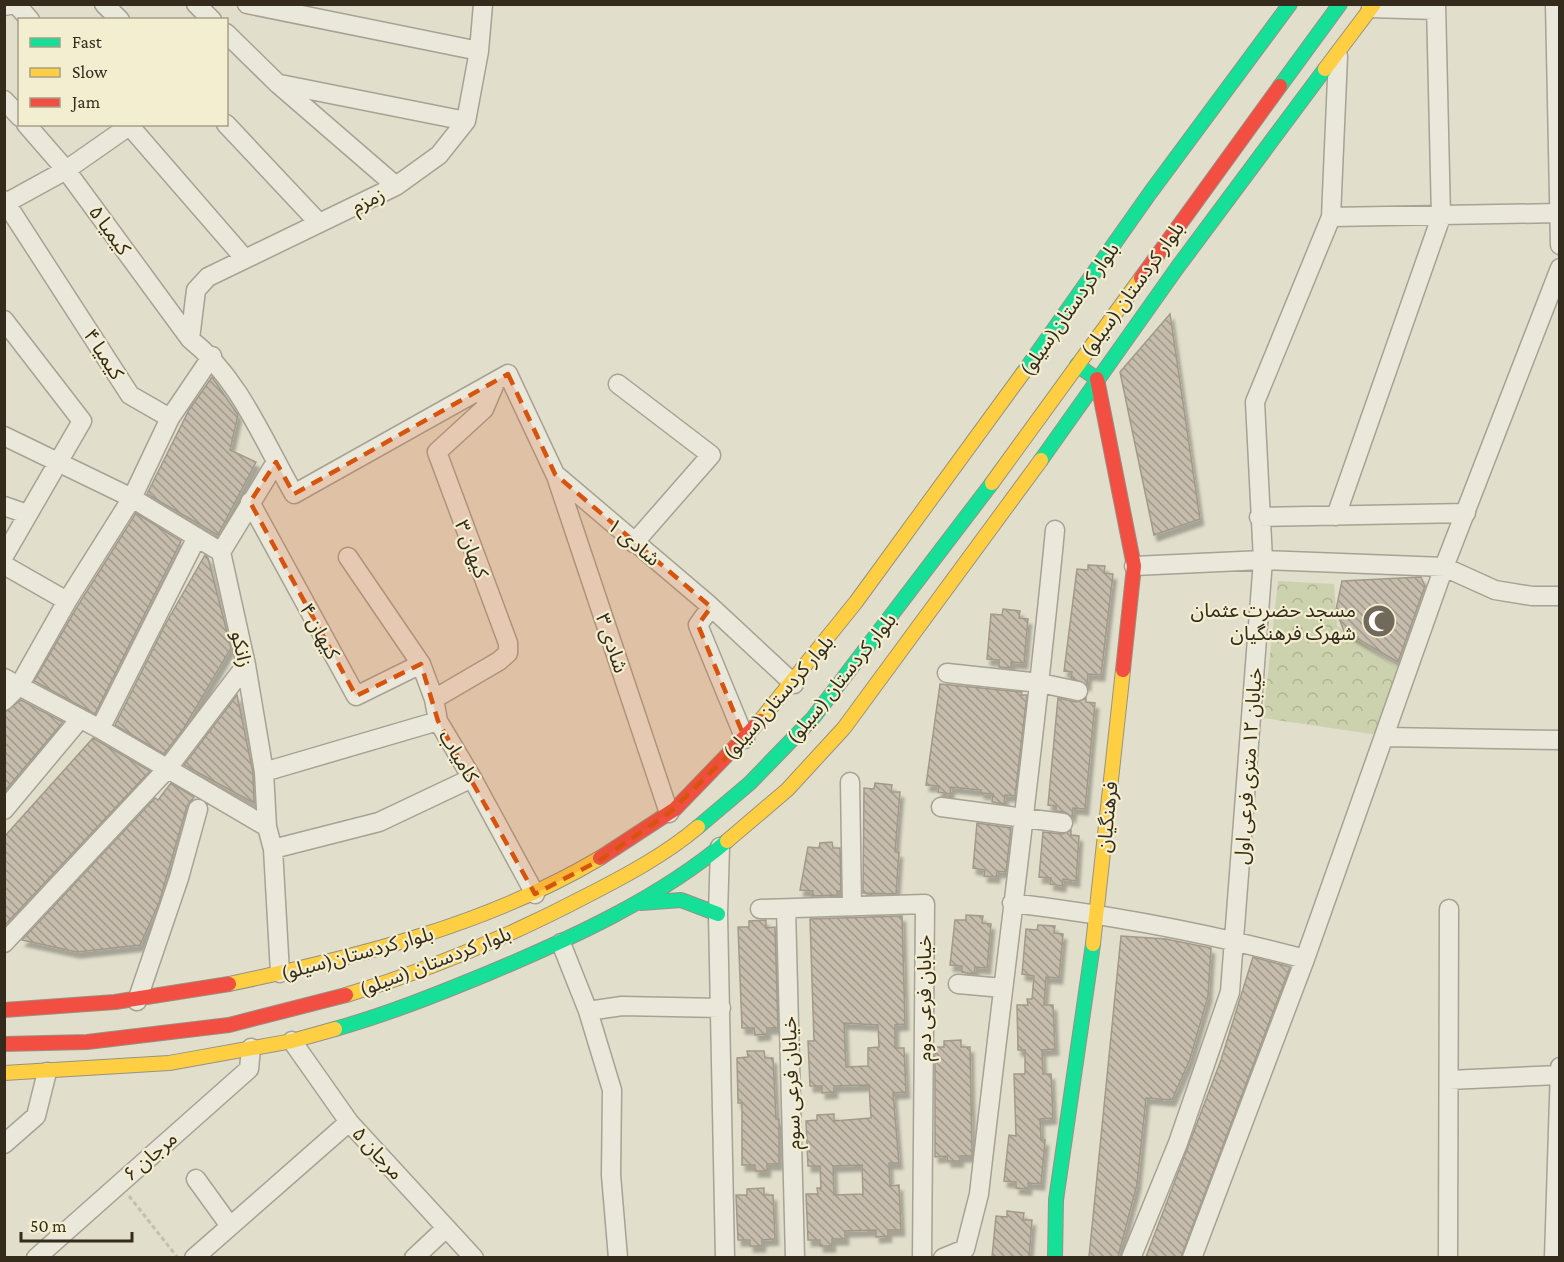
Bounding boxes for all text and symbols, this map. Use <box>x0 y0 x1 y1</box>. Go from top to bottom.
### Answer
legend <box>18 18 228 126</box>
text: Fast <box>72 32 103 52</box>
text: Slow <box>72 62 108 82</box>
text: Jam <box>70 92 101 112</box>
street label: زمزم <box>348 183 390 221</box>
street label: کیمیا ۵ <box>85 201 136 260</box>
street label: بلوار کردستان (سیلو) <box>1076 217 1189 361</box>
street label: بلوار کردستان(سیلو) <box>1015 238 1124 380</box>
street label: کیمیا ۴ <box>80 325 129 384</box>
street label: شادی ۱ <box>603 514 665 571</box>
street label: کیهان ۳ <box>450 517 493 582</box>
street label: کیهان ۴ <box>295 599 345 664</box>
place label: مسجد حضرت عثمان شهرک فرهنگیان <box>1190 599 1356 645</box>
mosque icon: مسجد حضرت عثمان شهرک فرهنگیان <box>1361 603 1397 639</box>
street label: بلوار کردستان (سیلو) <box>782 609 901 748</box>
street label: شادی ۳ <box>591 610 632 676</box>
street label: زانکو <box>226 629 257 669</box>
street label: بلوار کردستان(سیلو) <box>718 631 839 764</box>
street label: خیابان ۱۲ متری فرعی اول <box>1230 667 1267 865</box>
street label: کامیاب <box>434 726 484 787</box>
street label: فرهنگیان <box>1092 780 1123 854</box>
street label: بلوار کردستان(سیلو) <box>278 922 436 985</box>
street label: بلوار کردستان (سیلو) <box>356 922 514 1001</box>
street label: خیابان فرعی دوم <box>913 935 939 1061</box>
street label: خیابان فرعی سوم <box>778 1016 808 1150</box>
street label: مرجان ۵ <box>347 1122 408 1185</box>
street label: مرجان ۶ <box>119 1127 182 1186</box>
scale bar <box>21 1205 132 1243</box>
text: 50 m <box>30 1216 67 1236</box>

